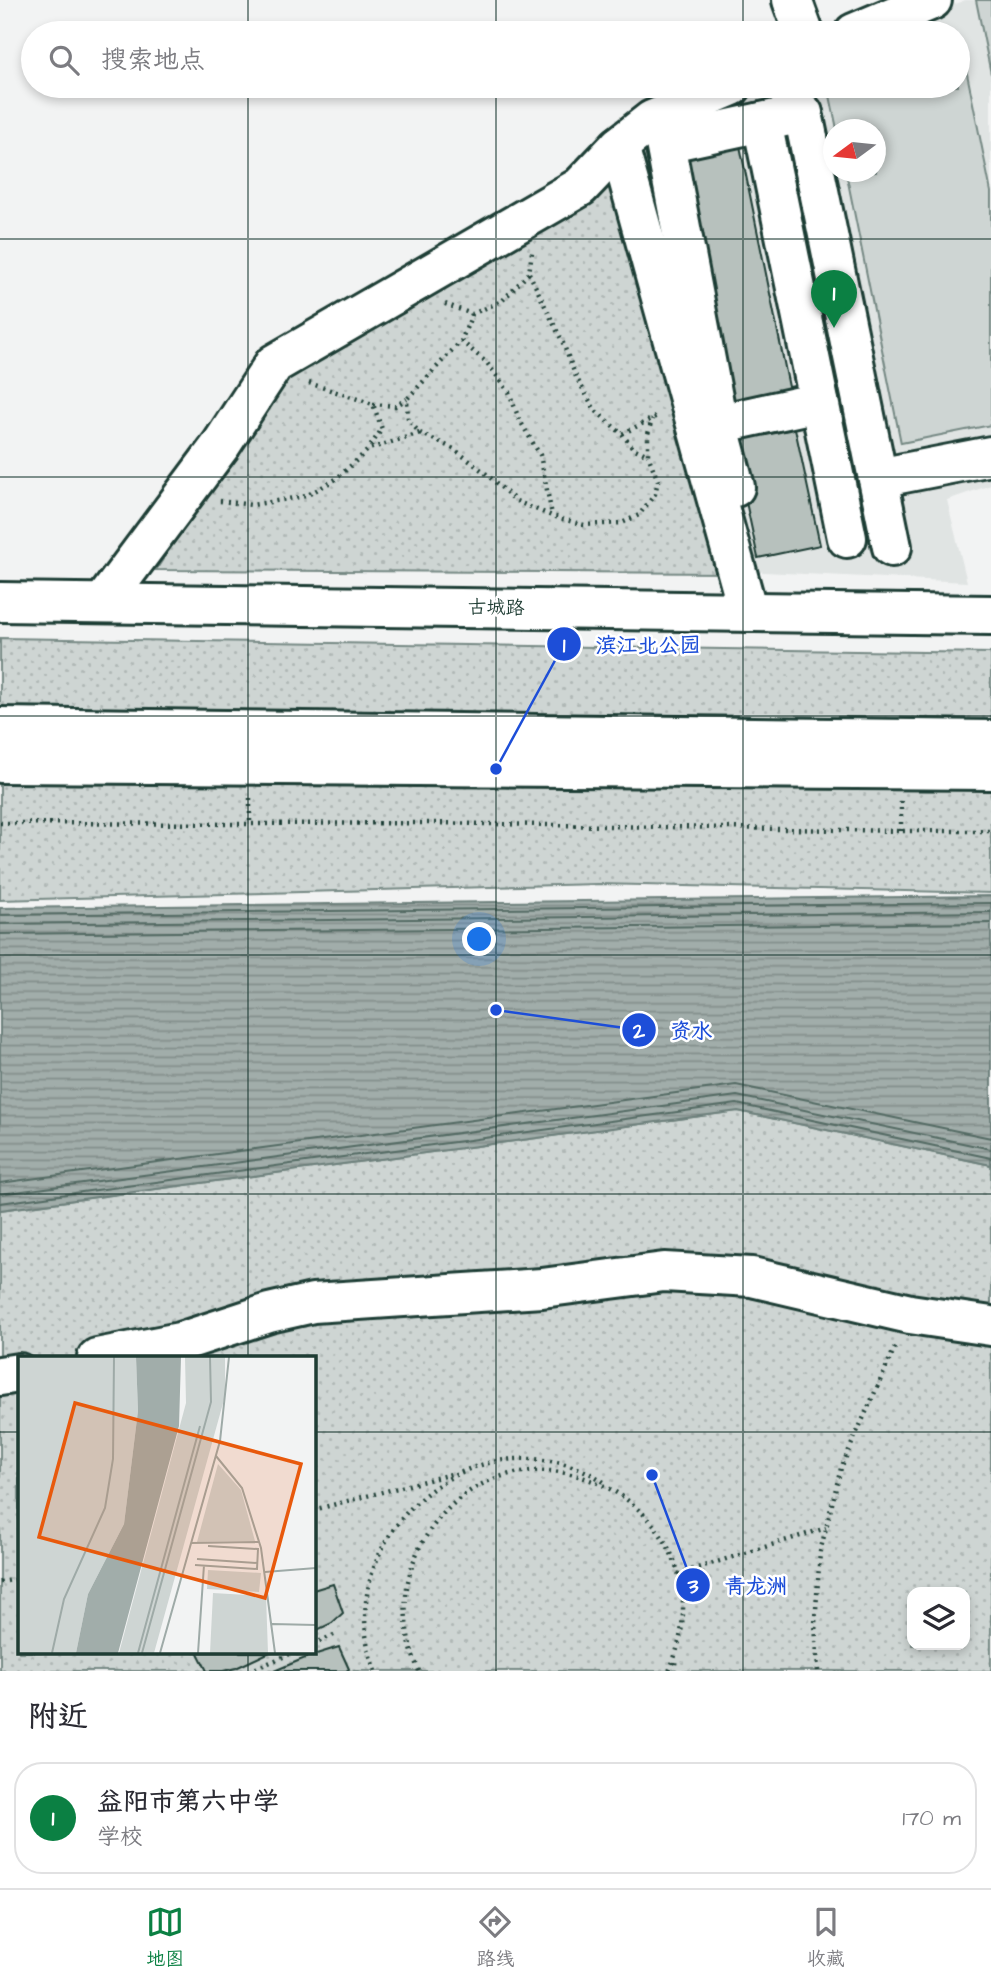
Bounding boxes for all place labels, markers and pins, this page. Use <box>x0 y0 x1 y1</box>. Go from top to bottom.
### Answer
pin: 1 <box>811 270 857 328</box>
callout: 滨江北公园 <box>547 623 715 665</box>
callout: 资水 <box>621 1009 726 1051</box>
callout: 青龙洲 <box>675 1564 801 1606</box>

